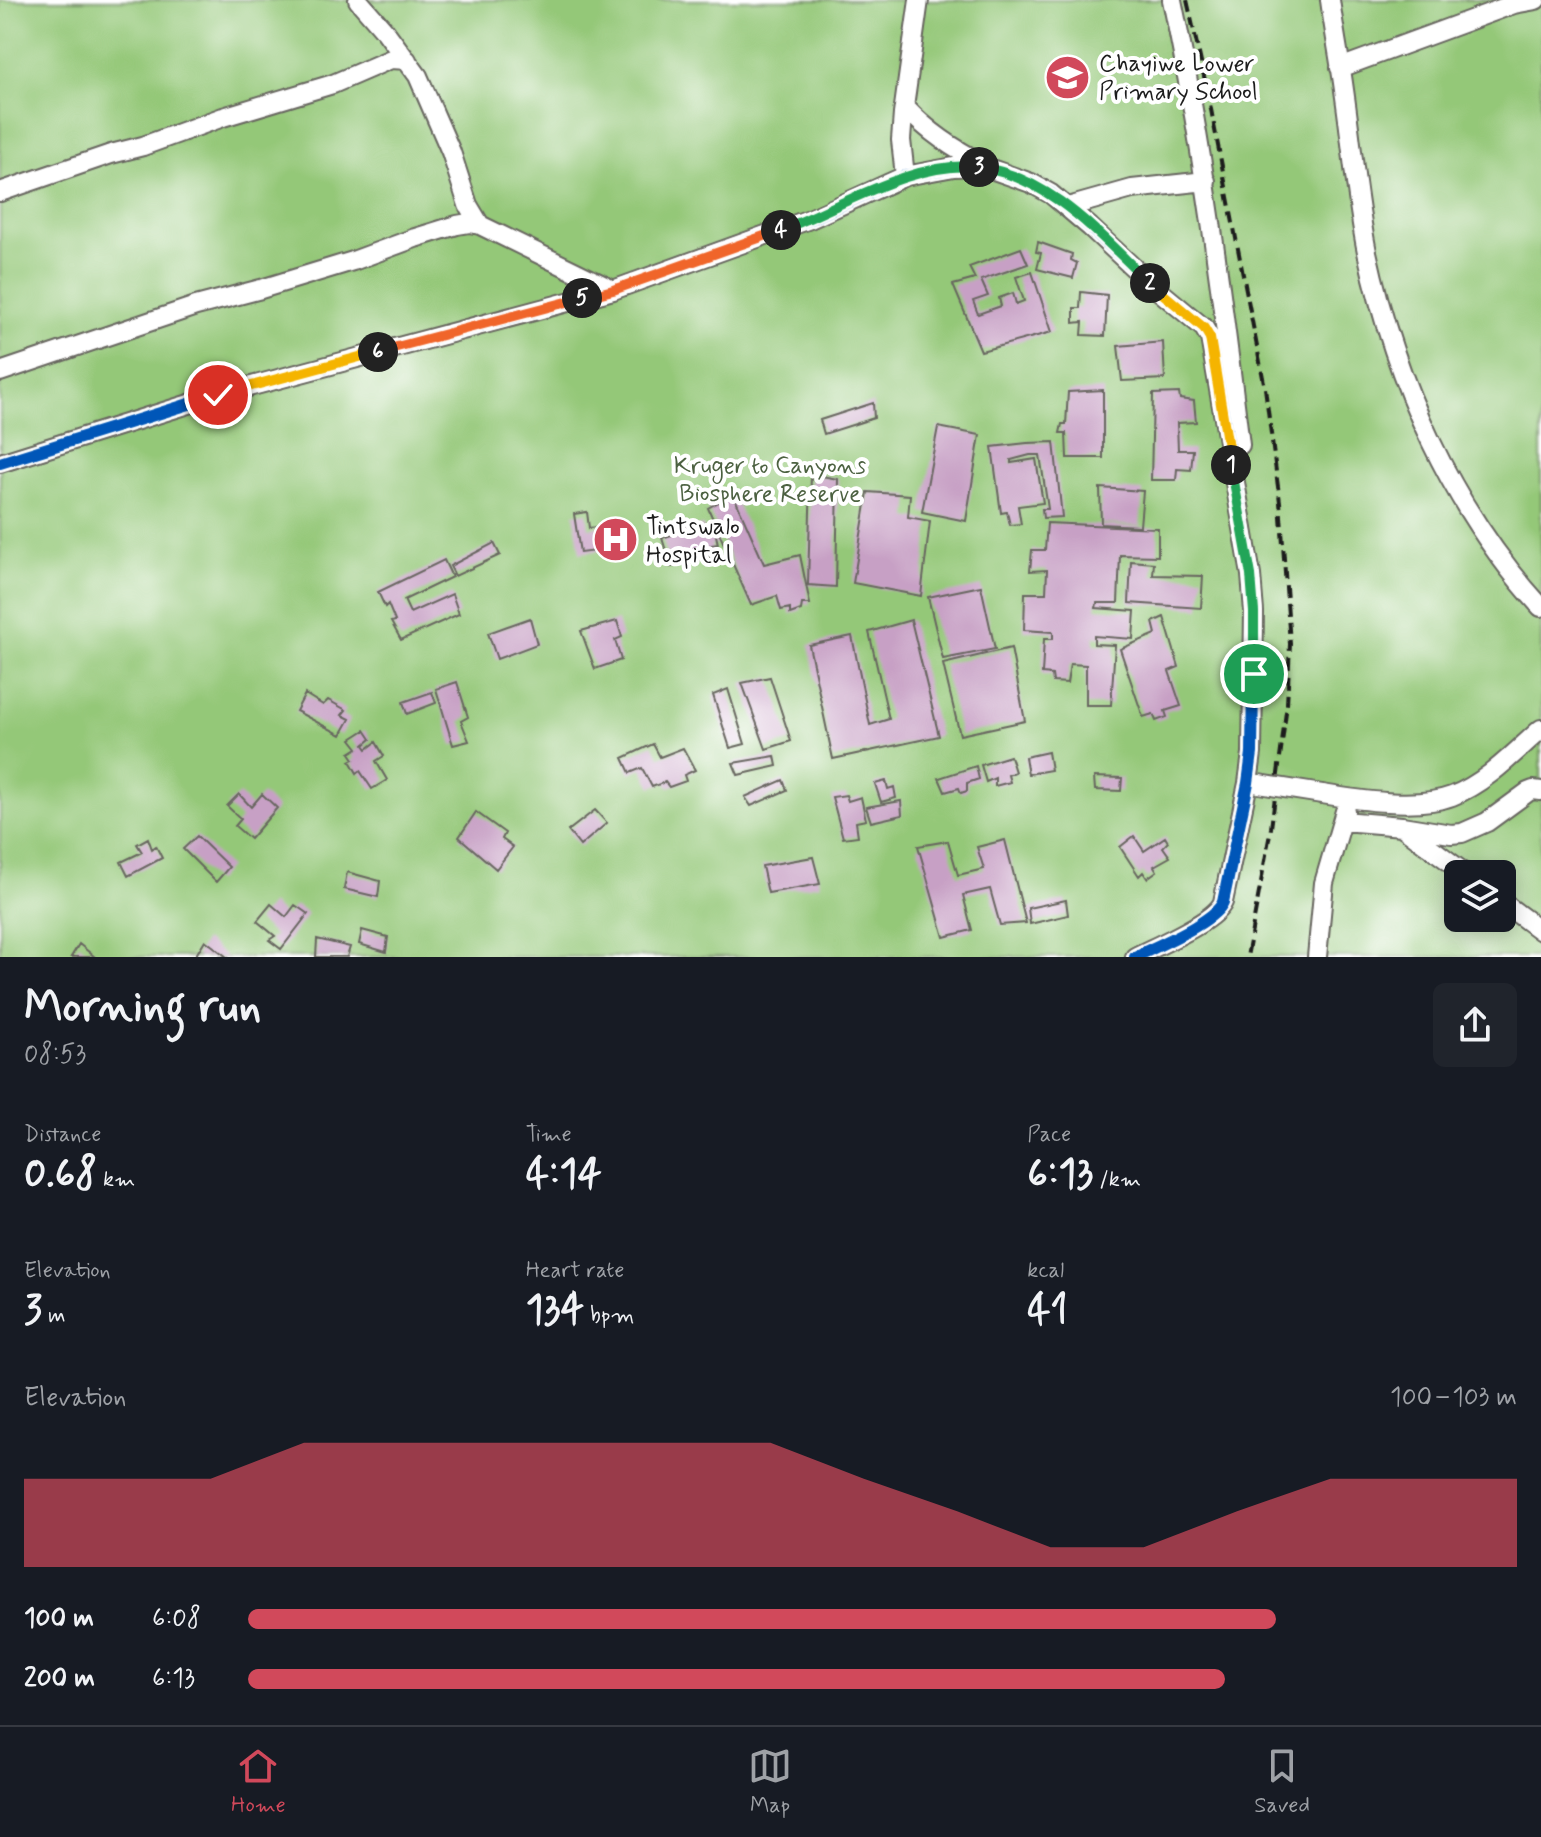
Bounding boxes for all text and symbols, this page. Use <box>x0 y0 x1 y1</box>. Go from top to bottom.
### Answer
place label: Chayiwe Lower Primary School <box>1099 49 1258 108</box>
school or university icon: Chayiwe Lower Primary School <box>1044 53 1092 101</box>
pin: 3 <box>959 147 999 187</box>
text: 3 <box>974 153 984 181</box>
pin: 4 <box>761 210 801 250</box>
text: 4 <box>775 216 787 244</box>
pin: 2 <box>1130 263 1170 303</box>
text: 2 <box>1145 269 1155 297</box>
pin: 5 <box>562 278 602 318</box>
text: 5 <box>575 284 589 312</box>
pin: 6 <box>358 332 398 372</box>
text: 6 <box>372 338 384 366</box>
pin <box>184 361 252 429</box>
icon: check <box>196 373 240 417</box>
pin: 1 <box>1211 445 1251 485</box>
park label: Kruger to Canyons Biosphere Reserve <box>674 451 867 510</box>
text: 1 <box>1226 451 1236 479</box>
place label: Tintswalo Hospital <box>646 512 740 571</box>
hospital icon: Tintswalo Hospital <box>591 516 639 564</box>
pin <box>1220 640 1288 708</box>
icon: arrive <box>1232 652 1276 696</box>
map controls <box>1444 860 1516 932</box>
button: layers <box>1444 860 1516 932</box>
text: Morning run <box>24 979 261 1037</box>
button: share <box>1433 983 1517 1067</box>
text: 08:53 <box>24 1038 86 1072</box>
text: Distance <box>24 1121 101 1149</box>
text: Time <box>526 1121 572 1149</box>
text: Pace <box>1027 1121 1071 1149</box>
text: 0.68 <box>24 1149 97 1201</box>
text: 4:14 <box>526 1149 602 1201</box>
text: 6:13 <box>1027 1149 1093 1201</box>
text: km <box>97 1166 135 1194</box>
text: /km <box>1093 1166 1141 1194</box>
text: Elevation <box>24 1257 111 1285</box>
text: Heart rate <box>526 1257 624 1285</box>
text: kcal <box>1027 1257 1064 1285</box>
text: 3 <box>24 1285 42 1337</box>
text: 134 <box>526 1285 584 1337</box>
text: 41 <box>1027 1285 1068 1337</box>
text: m <box>42 1302 66 1330</box>
text: bpm <box>584 1302 634 1330</box>
text: Elevation <box>24 1381 126 1415</box>
text: 100–103 m <box>1390 1381 1517 1415</box>
text: 100 m <box>24 1602 94 1636</box>
text: 6:08 <box>152 1602 201 1636</box>
text: 200 m <box>24 1662 95 1696</box>
text: 6:13 <box>152 1662 195 1696</box>
tab: Home <box>231 1744 286 1820</box>
tab: Map <box>748 1744 792 1820</box>
tab: Saved <box>1254 1744 1310 1820</box>

